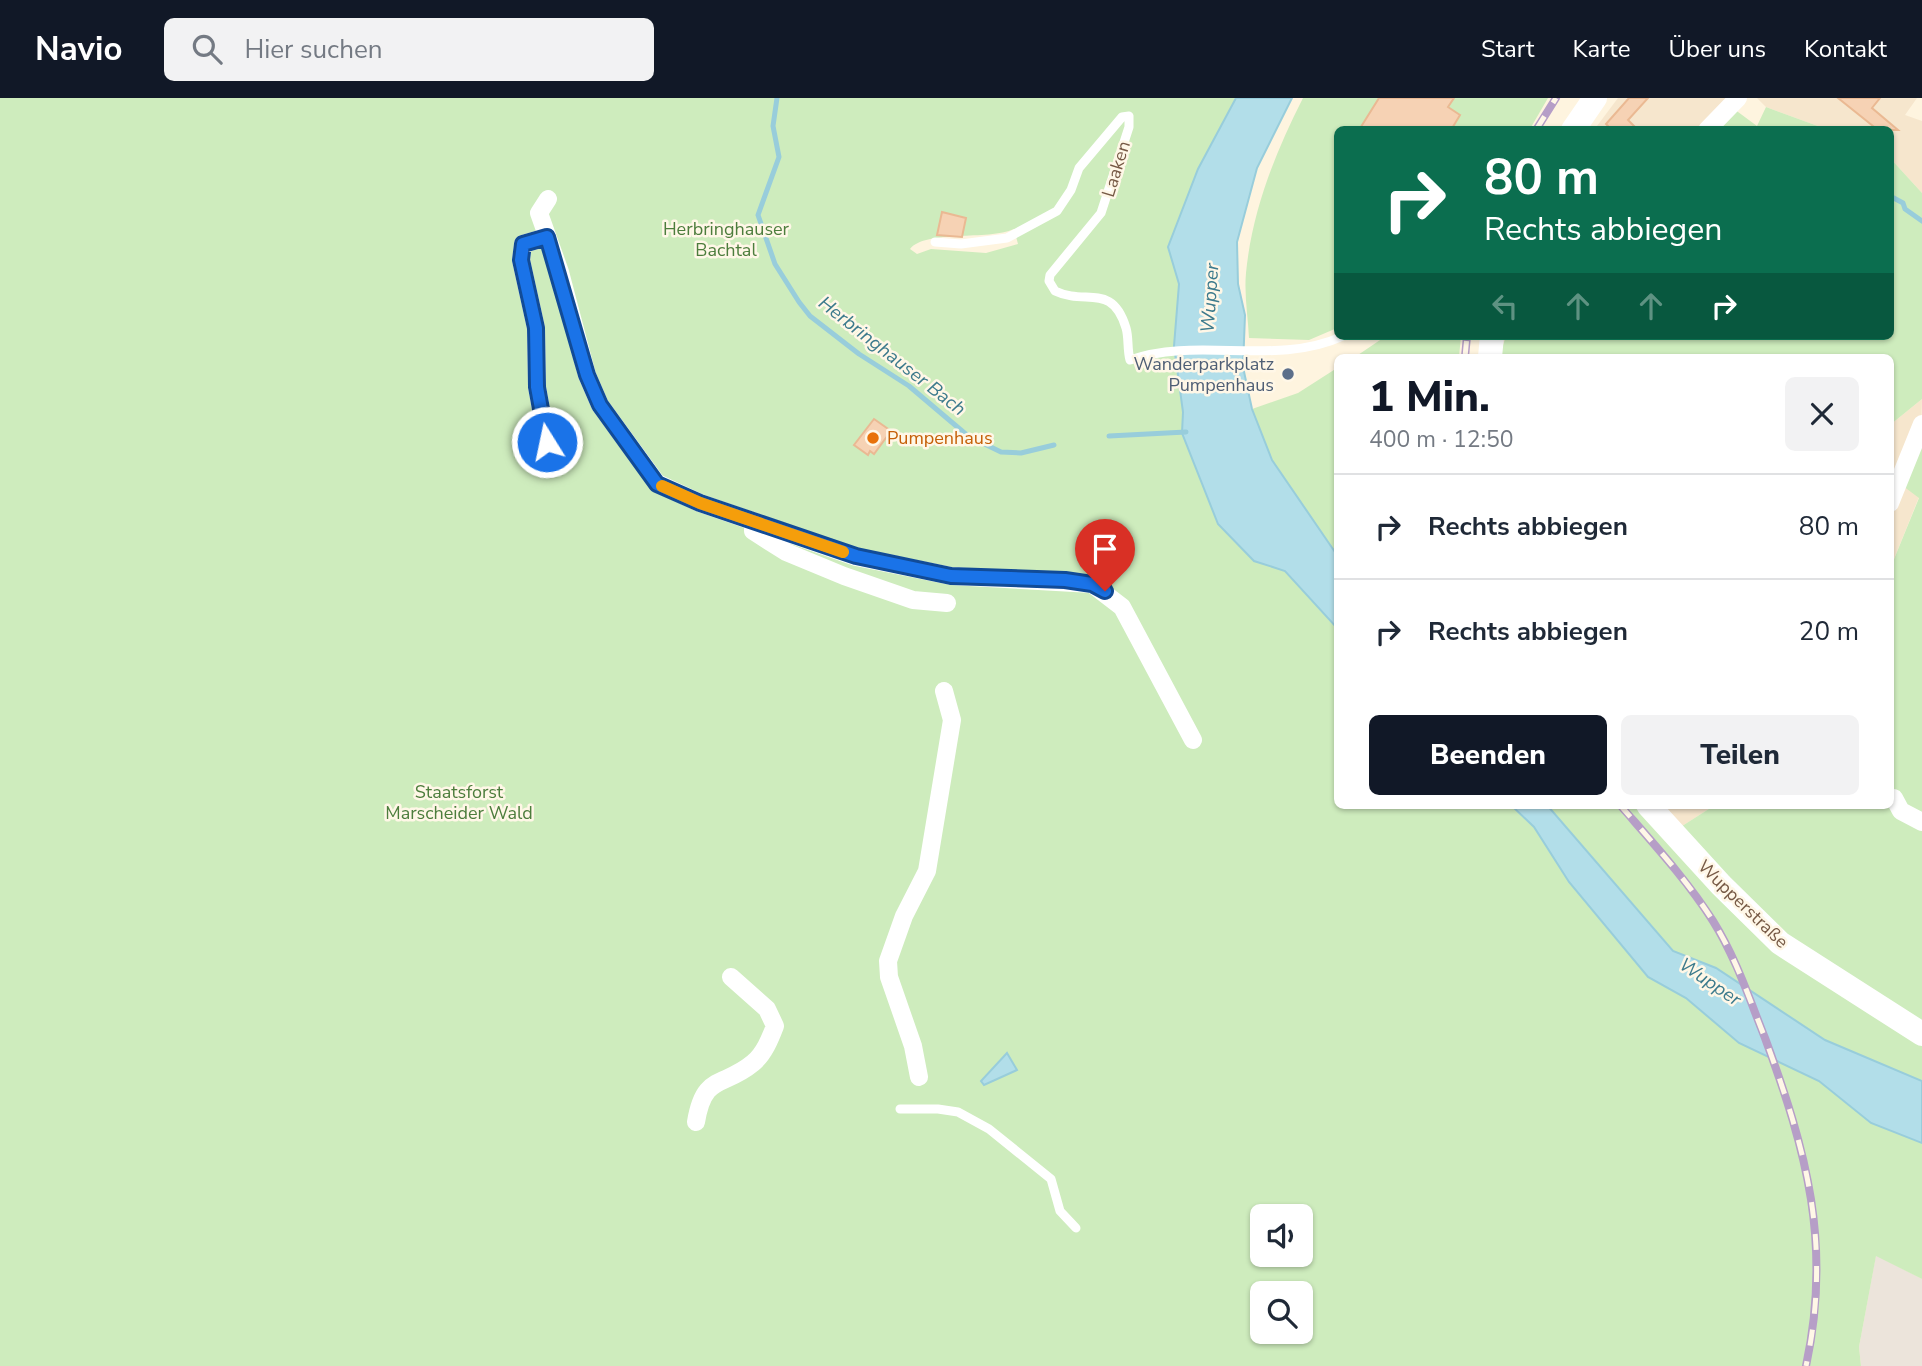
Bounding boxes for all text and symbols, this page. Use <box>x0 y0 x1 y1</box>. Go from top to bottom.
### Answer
search box <box>164 18 654 81</box>
text: Navio <box>35 27 122 72</box>
icon: search <box>188 30 226 68</box>
text: Hier suchen <box>244 32 383 67</box>
text: Start <box>1481 33 1534 65</box>
text: Karte <box>1572 33 1630 65</box>
text: Über uns <box>1668 33 1766 65</box>
text: Kontakt <box>1804 33 1887 65</box>
street label: Laaken <box>1096 138 1136 200</box>
text: 80 m <box>1484 144 1599 211</box>
icon: right <box>1369 154 1460 245</box>
text: Rechts abbiegen <box>1484 208 1723 251</box>
park label: Herbringhauser Bachtal <box>663 217 790 262</box>
water label: Wupper <box>1195 261 1225 334</box>
icon: left <box>1486 287 1524 325</box>
icon: ahead <box>1559 287 1597 325</box>
icon: ahead <box>1632 287 1670 325</box>
icon: right <box>1705 287 1743 325</box>
water label: Herbringhauser Bach <box>813 290 971 422</box>
place label: Wanderparkplatz Pumpenhaus <box>1133 352 1274 397</box>
marker: Wanderparkplatz Pumpenhaus <box>1280 366 1296 382</box>
text: 1 Min. <box>1369 369 1490 426</box>
button: close <box>1785 377 1859 451</box>
position arrow <box>510 405 584 479</box>
text: 400 m · 12:50 <box>1369 424 1514 455</box>
place label: Pumpenhaus <box>887 426 993 450</box>
marker: Pumpenhaus <box>865 430 881 446</box>
icon: right <box>1369 508 1407 546</box>
text: Rechts abbiegen <box>1428 509 1628 544</box>
text: 80 m <box>1799 509 1859 544</box>
pin <box>1075 519 1135 591</box>
icon: arrive <box>1086 530 1124 568</box>
icon: right <box>1369 613 1407 651</box>
text: Rechts abbiegen <box>1428 614 1628 649</box>
text: 20 m <box>1799 614 1859 649</box>
button: Beenden <box>1369 715 1607 795</box>
button: Teilen <box>1621 715 1859 795</box>
park label: Staatsforst Marscheider Wald <box>385 780 533 825</box>
street label: Wupperstraße <box>1692 855 1794 953</box>
water label: Wupper <box>1674 952 1747 1013</box>
map controls <box>1250 1204 1313 1344</box>
button: sound <box>1250 1204 1313 1267</box>
button: search <box>1250 1281 1313 1344</box>

